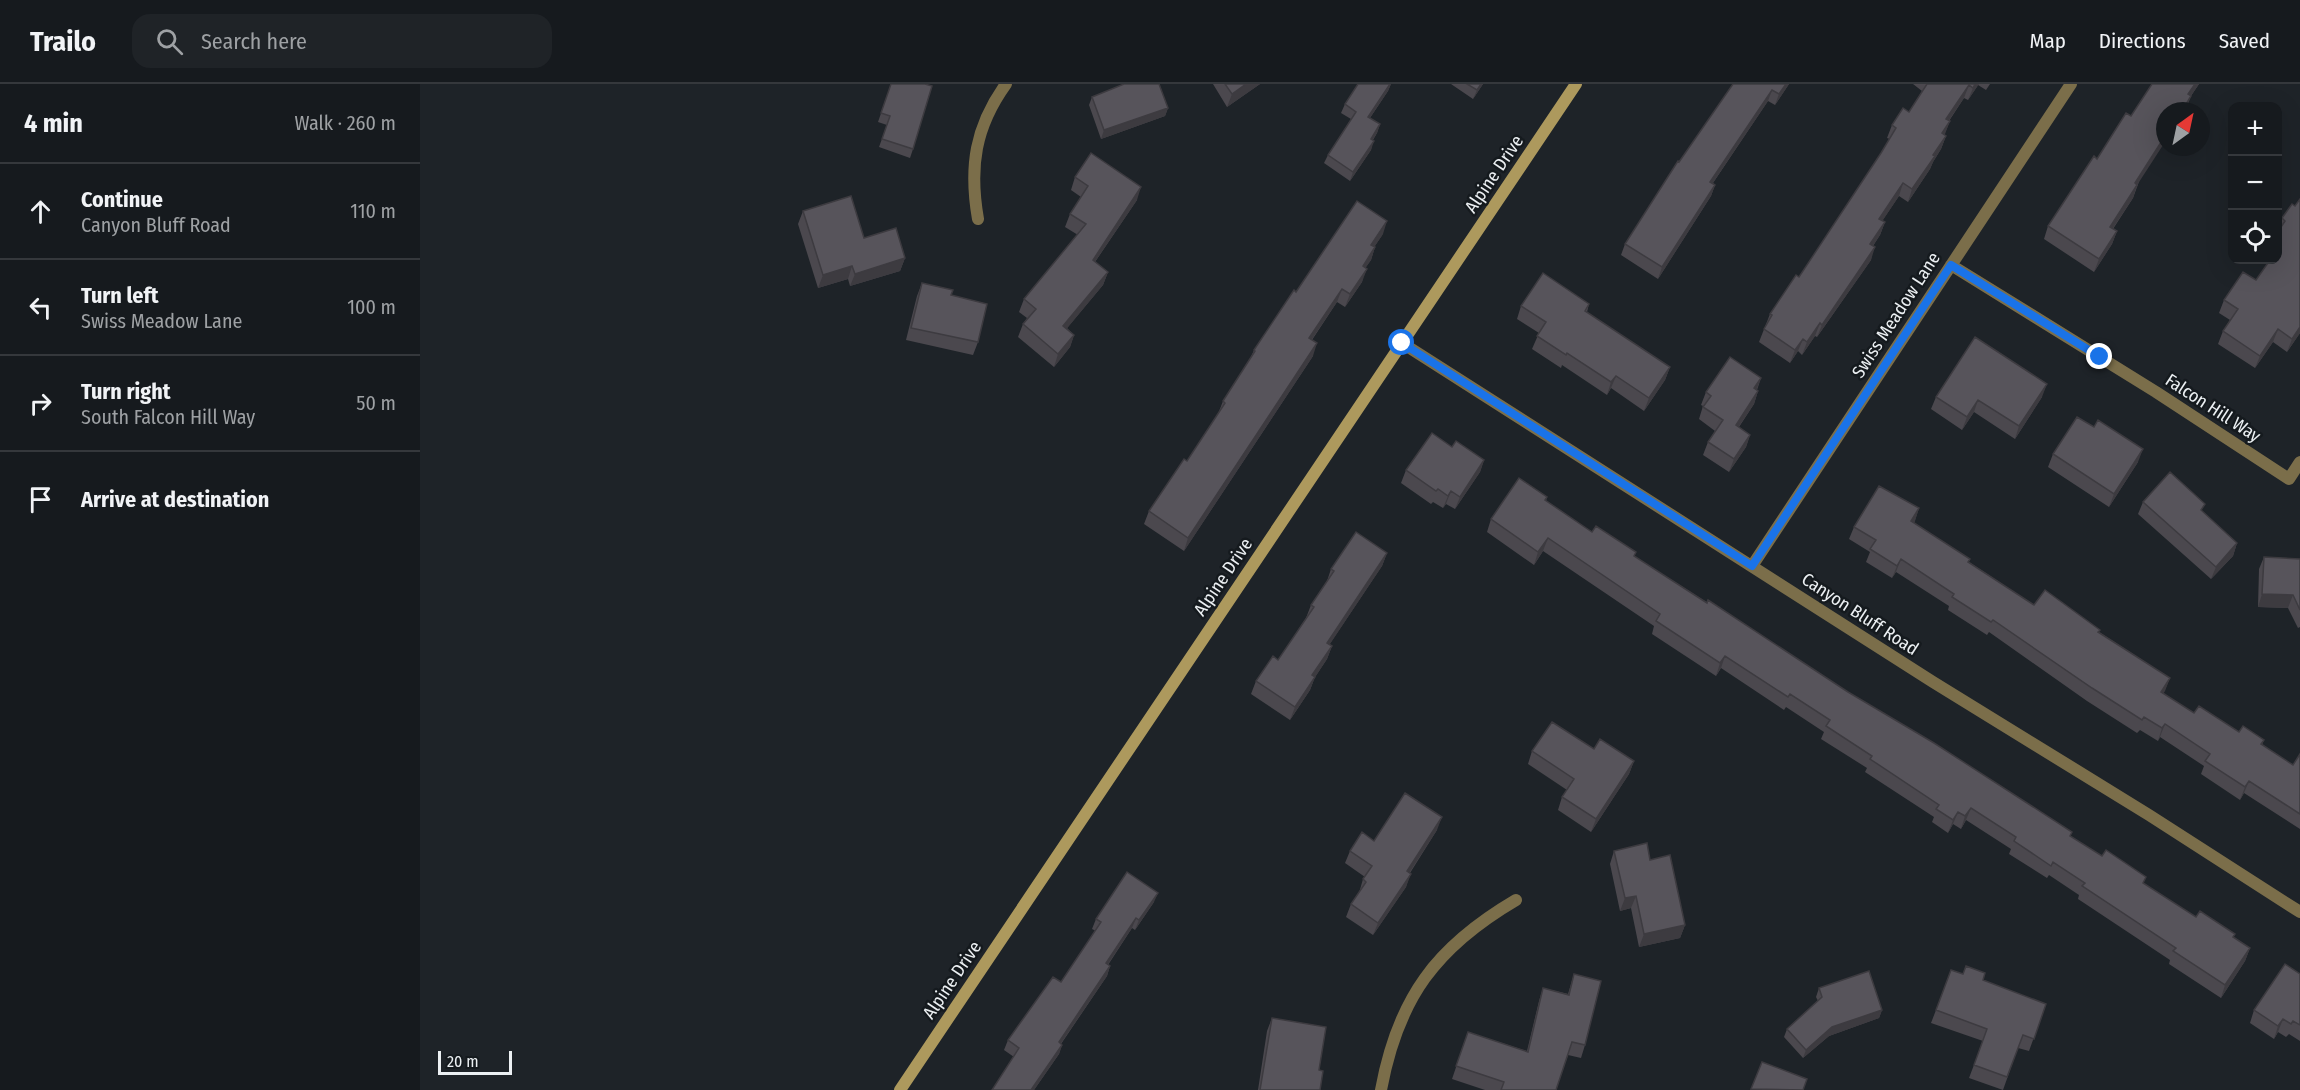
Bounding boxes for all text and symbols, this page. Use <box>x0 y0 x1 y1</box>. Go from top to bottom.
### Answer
search box <box>132 14 552 68</box>
text: Trailo <box>30 25 96 58</box>
icon: search <box>153 25 186 58</box>
text: Search here <box>201 28 307 55</box>
text: Map <box>2029 28 2066 54</box>
text: Directions <box>2099 28 2186 54</box>
text: Saved <box>2219 28 2270 54</box>
north arrow <box>2156 102 2210 156</box>
map controls <box>2228 102 2282 264</box>
button: + <box>2228 102 2282 156</box>
text: 4 min <box>24 108 83 139</box>
text: Walk · 260 m <box>295 111 396 135</box>
street label: Alpine Drive <box>1460 131 1528 217</box>
button: − <box>2228 156 2282 210</box>
text: Continue <box>81 186 163 213</box>
icon: ahead <box>24 195 57 228</box>
text: 110 m <box>350 199 396 223</box>
button: locate <box>2228 210 2282 264</box>
text: Canyon Bluff Road <box>81 213 231 237</box>
street label: Swiss Meadow Lane <box>1847 248 1945 382</box>
text: Turn left <box>81 282 159 309</box>
icon: left <box>24 291 57 324</box>
text: 100 m <box>347 295 396 319</box>
text: Swiss Meadow Lane <box>81 309 242 333</box>
route start <box>1388 329 1414 355</box>
route end <box>2086 343 2112 369</box>
street label: Falcon Hill Way <box>2161 369 2265 447</box>
text: Turn right <box>81 378 170 405</box>
icon: right <box>24 387 57 420</box>
text: 50 m <box>356 391 396 415</box>
text: South Falcon Hill Way <box>81 405 255 429</box>
icon: arrive <box>24 483 57 516</box>
text: Arrive at destination <box>81 486 269 513</box>
street label: Alpine Drive <box>1189 534 1257 620</box>
street label: Canyon Bluff Road <box>1797 568 1923 660</box>
street label: Alpine Drive <box>918 937 986 1023</box>
scale bar <box>438 1048 512 1076</box>
text: 20 m <box>447 1052 478 1071</box>

